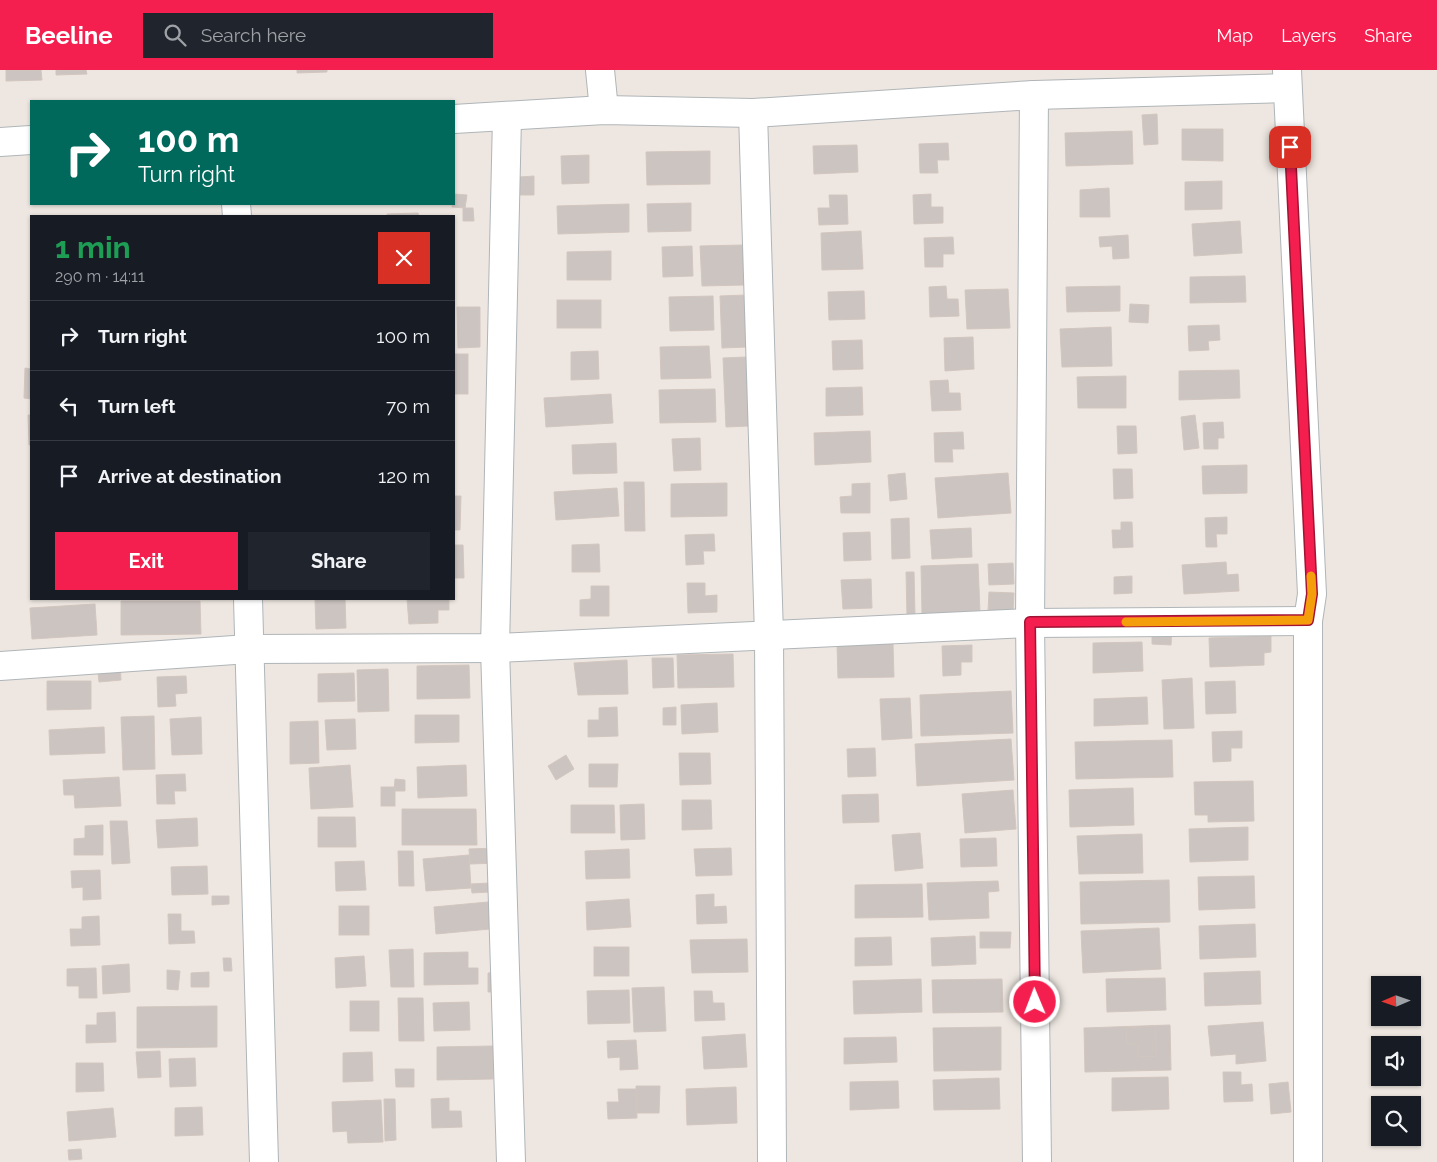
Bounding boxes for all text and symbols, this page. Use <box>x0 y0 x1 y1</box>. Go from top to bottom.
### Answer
search box <box>143 13 493 58</box>
text: Beeline <box>25 21 113 50</box>
icon: search <box>161 21 189 49</box>
text: Search here <box>201 24 306 46</box>
text: Map <box>1217 25 1253 46</box>
text: Layers <box>1281 25 1336 46</box>
text: Share <box>1364 25 1412 46</box>
text: 100 m <box>138 119 239 160</box>
icon: right <box>55 120 120 185</box>
pin <box>1269 126 1311 168</box>
icon: arrive <box>1276 133 1304 161</box>
text: Turn right <box>138 161 235 187</box>
text: 1 min <box>55 230 131 265</box>
button: close <box>378 232 430 284</box>
text: 290 m · 14:11 <box>55 267 145 286</box>
icon: right <box>55 322 83 350</box>
text: Turn right <box>98 325 187 347</box>
text: 100 m <box>376 325 430 347</box>
icon: left <box>55 392 83 420</box>
text: Turn left <box>98 395 175 417</box>
text: 70 m <box>386 395 430 417</box>
icon: arrive <box>55 462 83 490</box>
text: Arrive at destination <box>98 465 282 487</box>
text: 120 m <box>378 465 430 487</box>
button: Exit <box>55 532 238 590</box>
button: Share <box>248 532 430 590</box>
position arrow <box>1008 975 1060 1027</box>
north arrow <box>1371 976 1421 1026</box>
map controls <box>1371 976 1421 1146</box>
button: sound <box>1371 1036 1421 1086</box>
button: search <box>1371 1096 1421 1146</box>

